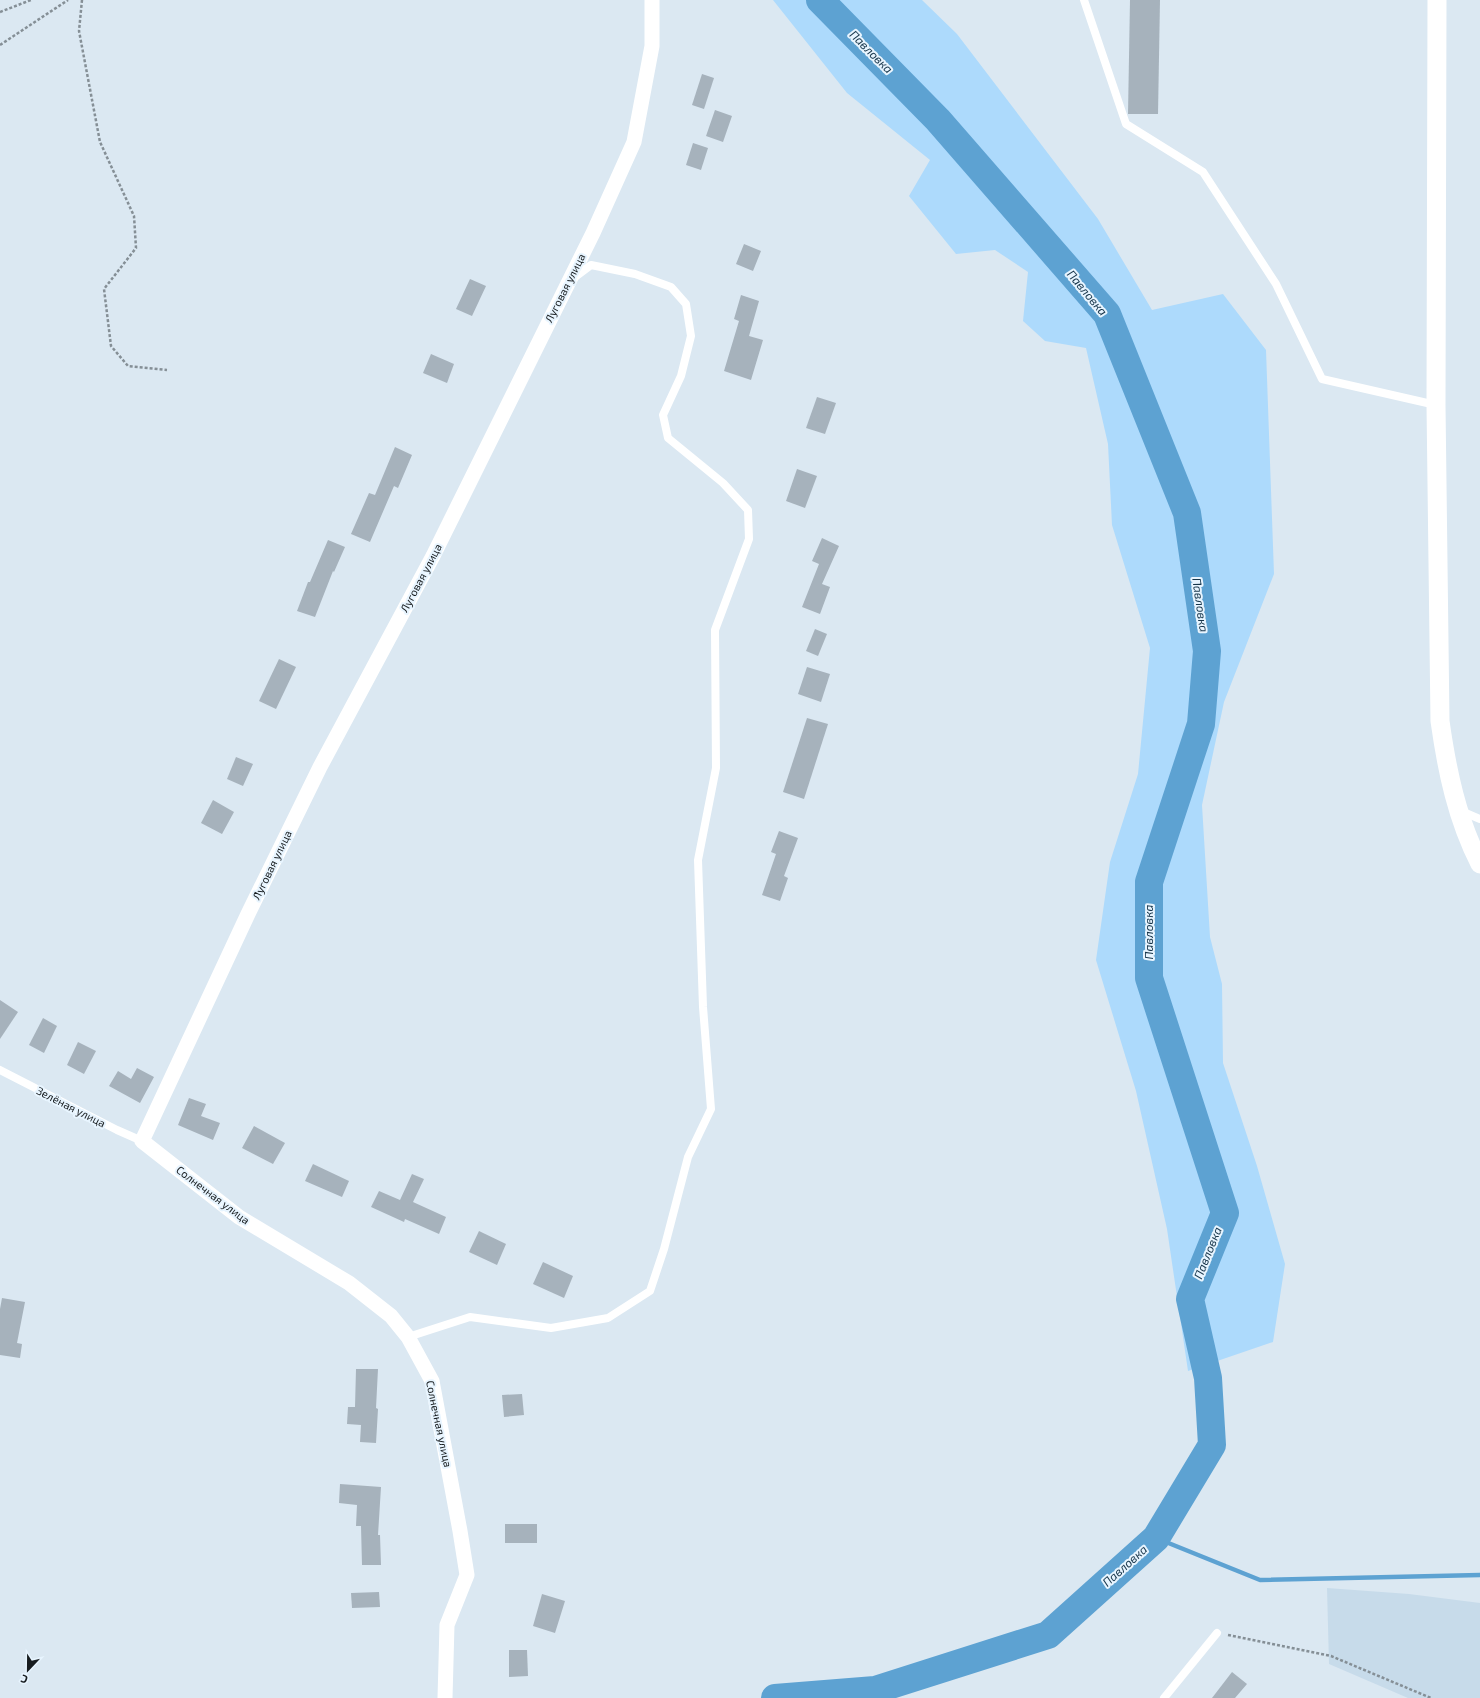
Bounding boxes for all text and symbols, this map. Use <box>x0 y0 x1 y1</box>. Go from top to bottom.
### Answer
water label: Павловка <box>847 27 896 76</box>
street label: Луговая улица <box>542 251 588 325</box>
water label: Павловка <box>1065 267 1111 318</box>
street label: Луговая улица <box>397 541 445 615</box>
water label: Павловка <box>1190 577 1212 633</box>
street label: Луговая улица <box>249 828 295 902</box>
water label: Павловка <box>1141 905 1155 959</box>
street label: Зелёная улица <box>34 1084 108 1130</box>
street label: Солнечная улица <box>173 1163 253 1227</box>
water label: Павловка <box>1190 1225 1224 1281</box>
street label: Солнечная улица <box>423 1379 455 1469</box>
water label: Павловка <box>1099 1542 1149 1589</box>
north arrow <box>8 1650 48 1690</box>
text: С <box>18 1672 30 1687</box>

